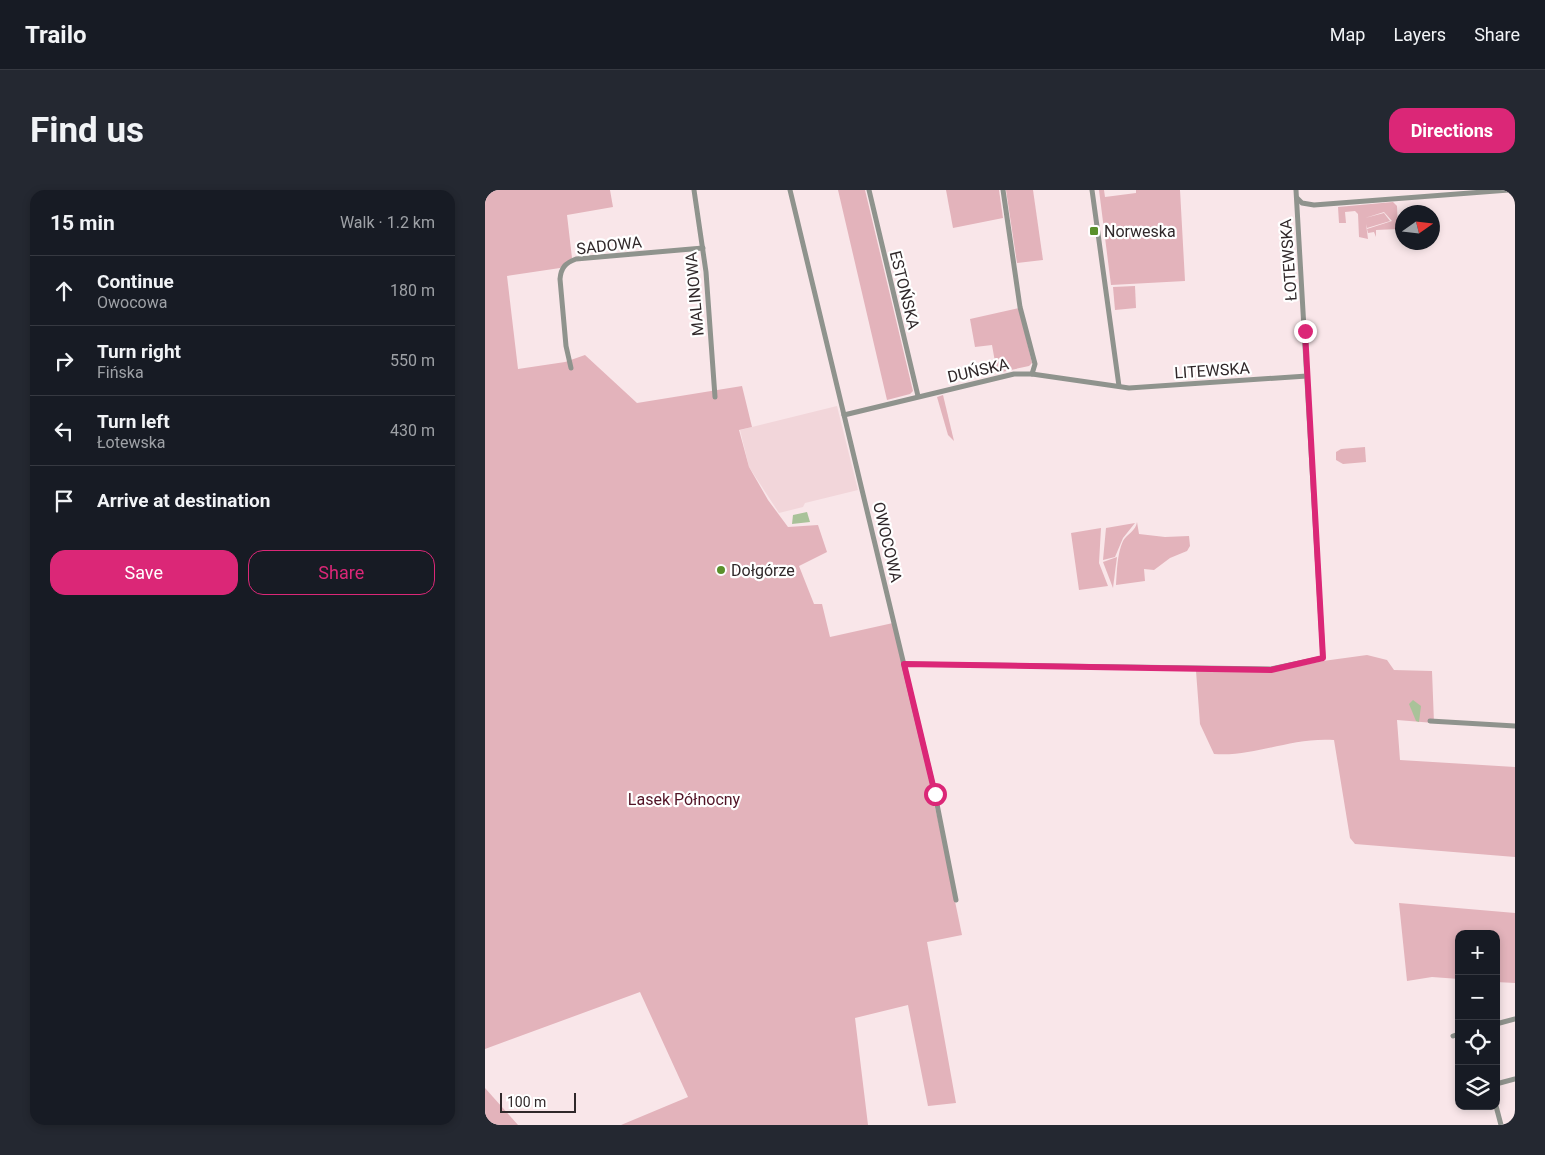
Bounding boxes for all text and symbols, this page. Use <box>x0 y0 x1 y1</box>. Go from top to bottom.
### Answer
text: Trailo <box>25 21 87 49</box>
text: Map <box>1330 24 1365 45</box>
text: Layers <box>1393 24 1446 45</box>
text: Share <box>1474 24 1520 45</box>
button: Directions <box>1389 108 1515 153</box>
text: Find us <box>30 110 144 151</box>
north arrow <box>1395 205 1440 250</box>
text: 15 min <box>50 211 115 235</box>
text: Walk · 1.2 km <box>340 213 435 232</box>
street label: ŁOTEWSKA <box>1276 218 1301 302</box>
place label: Norweska <box>1104 222 1176 241</box>
marker: Norweska <box>1088 225 1100 237</box>
street label: SADOWA <box>575 233 643 258</box>
street label: ESTOŃSKA <box>886 249 924 332</box>
street label: MALINOWA <box>681 251 708 337</box>
text: Continue <box>97 270 174 293</box>
icon: ahead <box>50 277 78 305</box>
text: 180 m <box>390 281 435 300</box>
text: Owocowa <box>97 293 167 312</box>
route end <box>1294 320 1317 343</box>
text: Turn right <box>97 340 181 363</box>
icon: right <box>50 347 78 375</box>
text: 550 m <box>390 351 435 370</box>
street label: DUŃSKA <box>946 354 1011 387</box>
street label: LITEWSKA <box>1174 358 1251 383</box>
text: Fińska <box>97 363 144 382</box>
text: Turn left <box>97 410 170 433</box>
icon: left <box>50 417 78 445</box>
text: 430 m <box>390 421 435 440</box>
text: Łotewska <box>97 433 166 452</box>
icon: arrive <box>50 487 78 515</box>
text: Arrive at destination <box>97 489 270 512</box>
street label: OWOCOWA <box>869 500 906 585</box>
button: Save <box>50 550 238 595</box>
button: Share <box>248 550 435 595</box>
place label: Dołgórze <box>731 561 795 580</box>
marker: Dołgórze <box>715 564 727 576</box>
route start <box>924 783 947 806</box>
park label: Lasek Północny <box>628 790 741 809</box>
map controls <box>1455 930 1500 1110</box>
button: + <box>1455 930 1500 975</box>
button: − <box>1455 975 1500 1020</box>
button: locate <box>1455 1020 1500 1065</box>
button: layers <box>1455 1065 1500 1110</box>
scale bar <box>500 1090 576 1113</box>
text: 100 m <box>507 1094 546 1110</box>

